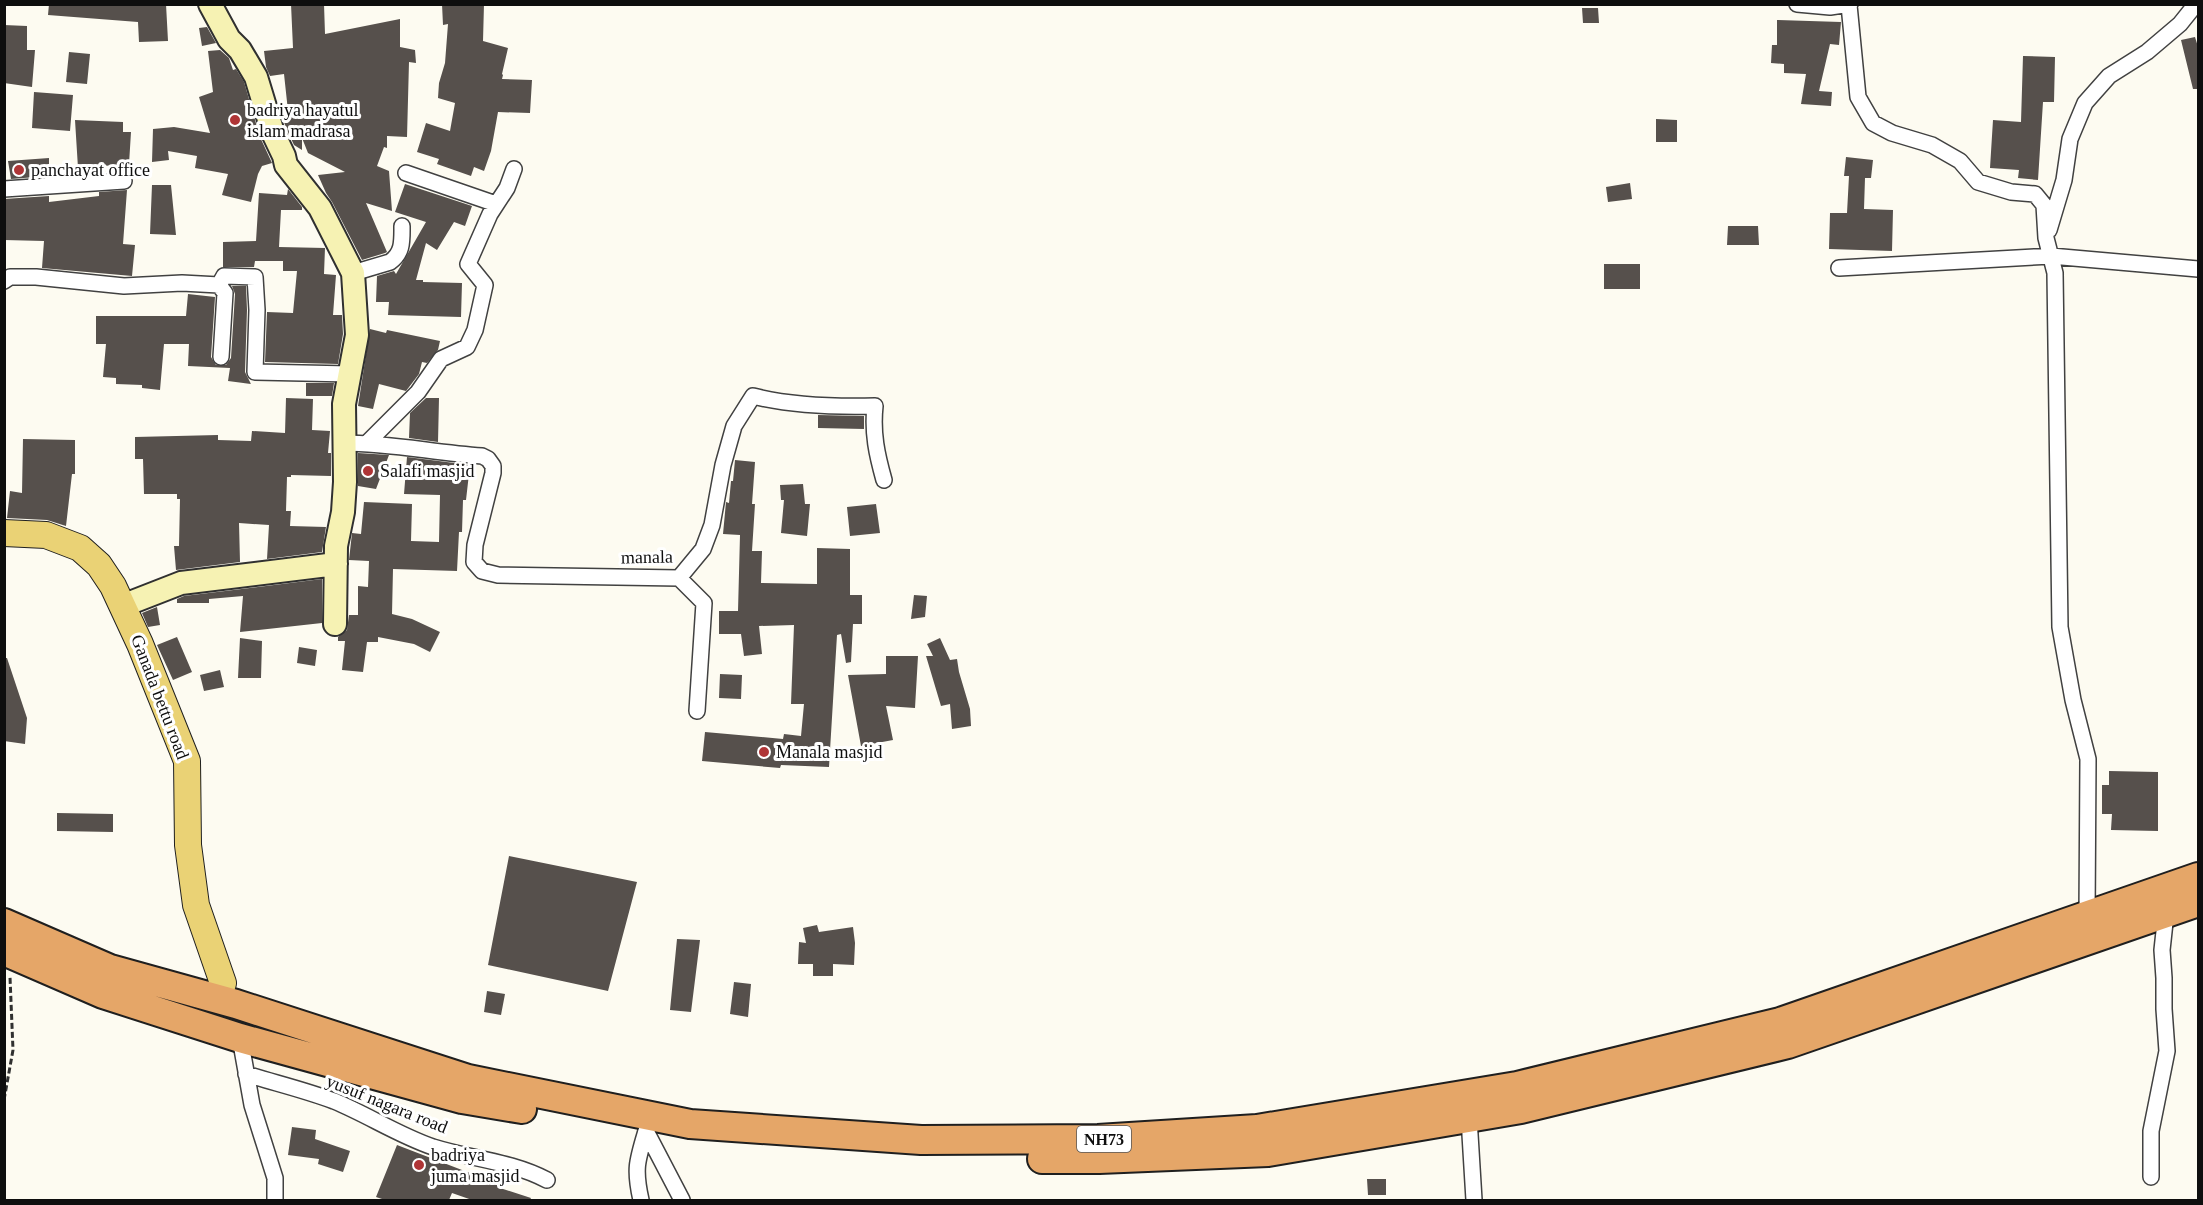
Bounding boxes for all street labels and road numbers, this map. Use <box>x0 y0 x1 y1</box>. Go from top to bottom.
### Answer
street label: manala <box>621 547 673 567</box>
street label: Ganada bettu road <box>127 632 193 762</box>
street label: yusuf nagara road <box>323 1071 451 1137</box>
road number: NH73 <box>1077 1126 1131 1152</box>

